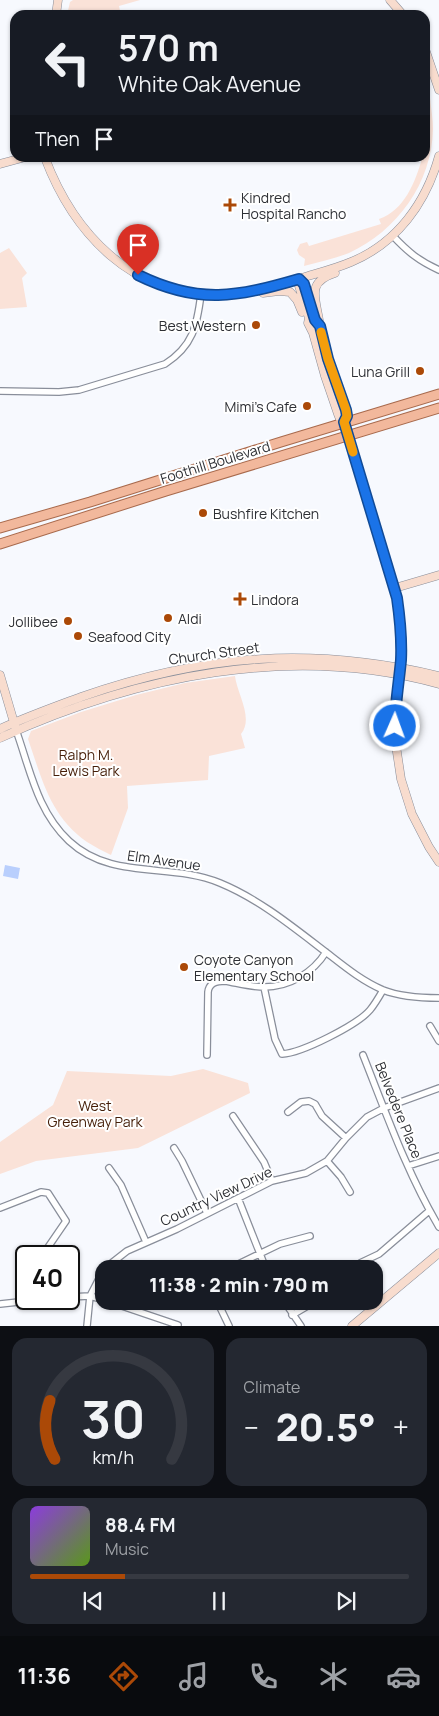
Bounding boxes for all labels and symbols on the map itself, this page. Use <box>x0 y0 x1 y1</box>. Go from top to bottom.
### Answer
place label: Kindred Hospital Rancho <box>241 188 346 223</box>
marker: Kindred Hospital Rancho <box>223 198 237 212</box>
pin <box>117 224 159 275</box>
place label: Best Western <box>159 316 246 335</box>
marker: Best Western <box>250 319 262 331</box>
place label: Luna Grill <box>351 362 410 381</box>
marker: Luna Grill <box>414 365 426 377</box>
place label: Mimi's Cafe <box>224 397 297 416</box>
marker: Mimi's Cafe <box>301 400 313 412</box>
street label: Foothill Boulevard <box>158 436 272 488</box>
place label: Bushfire Kitchen <box>213 504 319 523</box>
marker: Bushfire Kitchen <box>197 507 209 519</box>
place label: Lindora <box>251 590 299 609</box>
marker: Lindora <box>233 592 247 606</box>
place label: Aldi <box>178 609 202 628</box>
place label: Jollibee <box>9 612 58 631</box>
marker: Aldi <box>162 612 174 624</box>
marker: Jollibee <box>62 615 74 627</box>
place label: Seafood City <box>88 627 171 646</box>
marker: Seafood City <box>72 630 84 642</box>
street label: Church Street <box>167 637 261 669</box>
position arrow <box>368 699 420 751</box>
park label: Ralph M. Lewis Park <box>52 745 121 780</box>
street label: Elm Avenue <box>126 845 202 875</box>
place label: Coyote Canyon Elementary School <box>194 950 314 985</box>
marker: Coyote Canyon Elementary School <box>178 961 190 973</box>
street label: Belvedere Place <box>371 1059 427 1161</box>
park label: West Greenway Park <box>47 1096 144 1131</box>
street label: Country View Drive <box>157 1162 275 1230</box>
speed limit sign: 40 <box>15 1245 80 1310</box>

